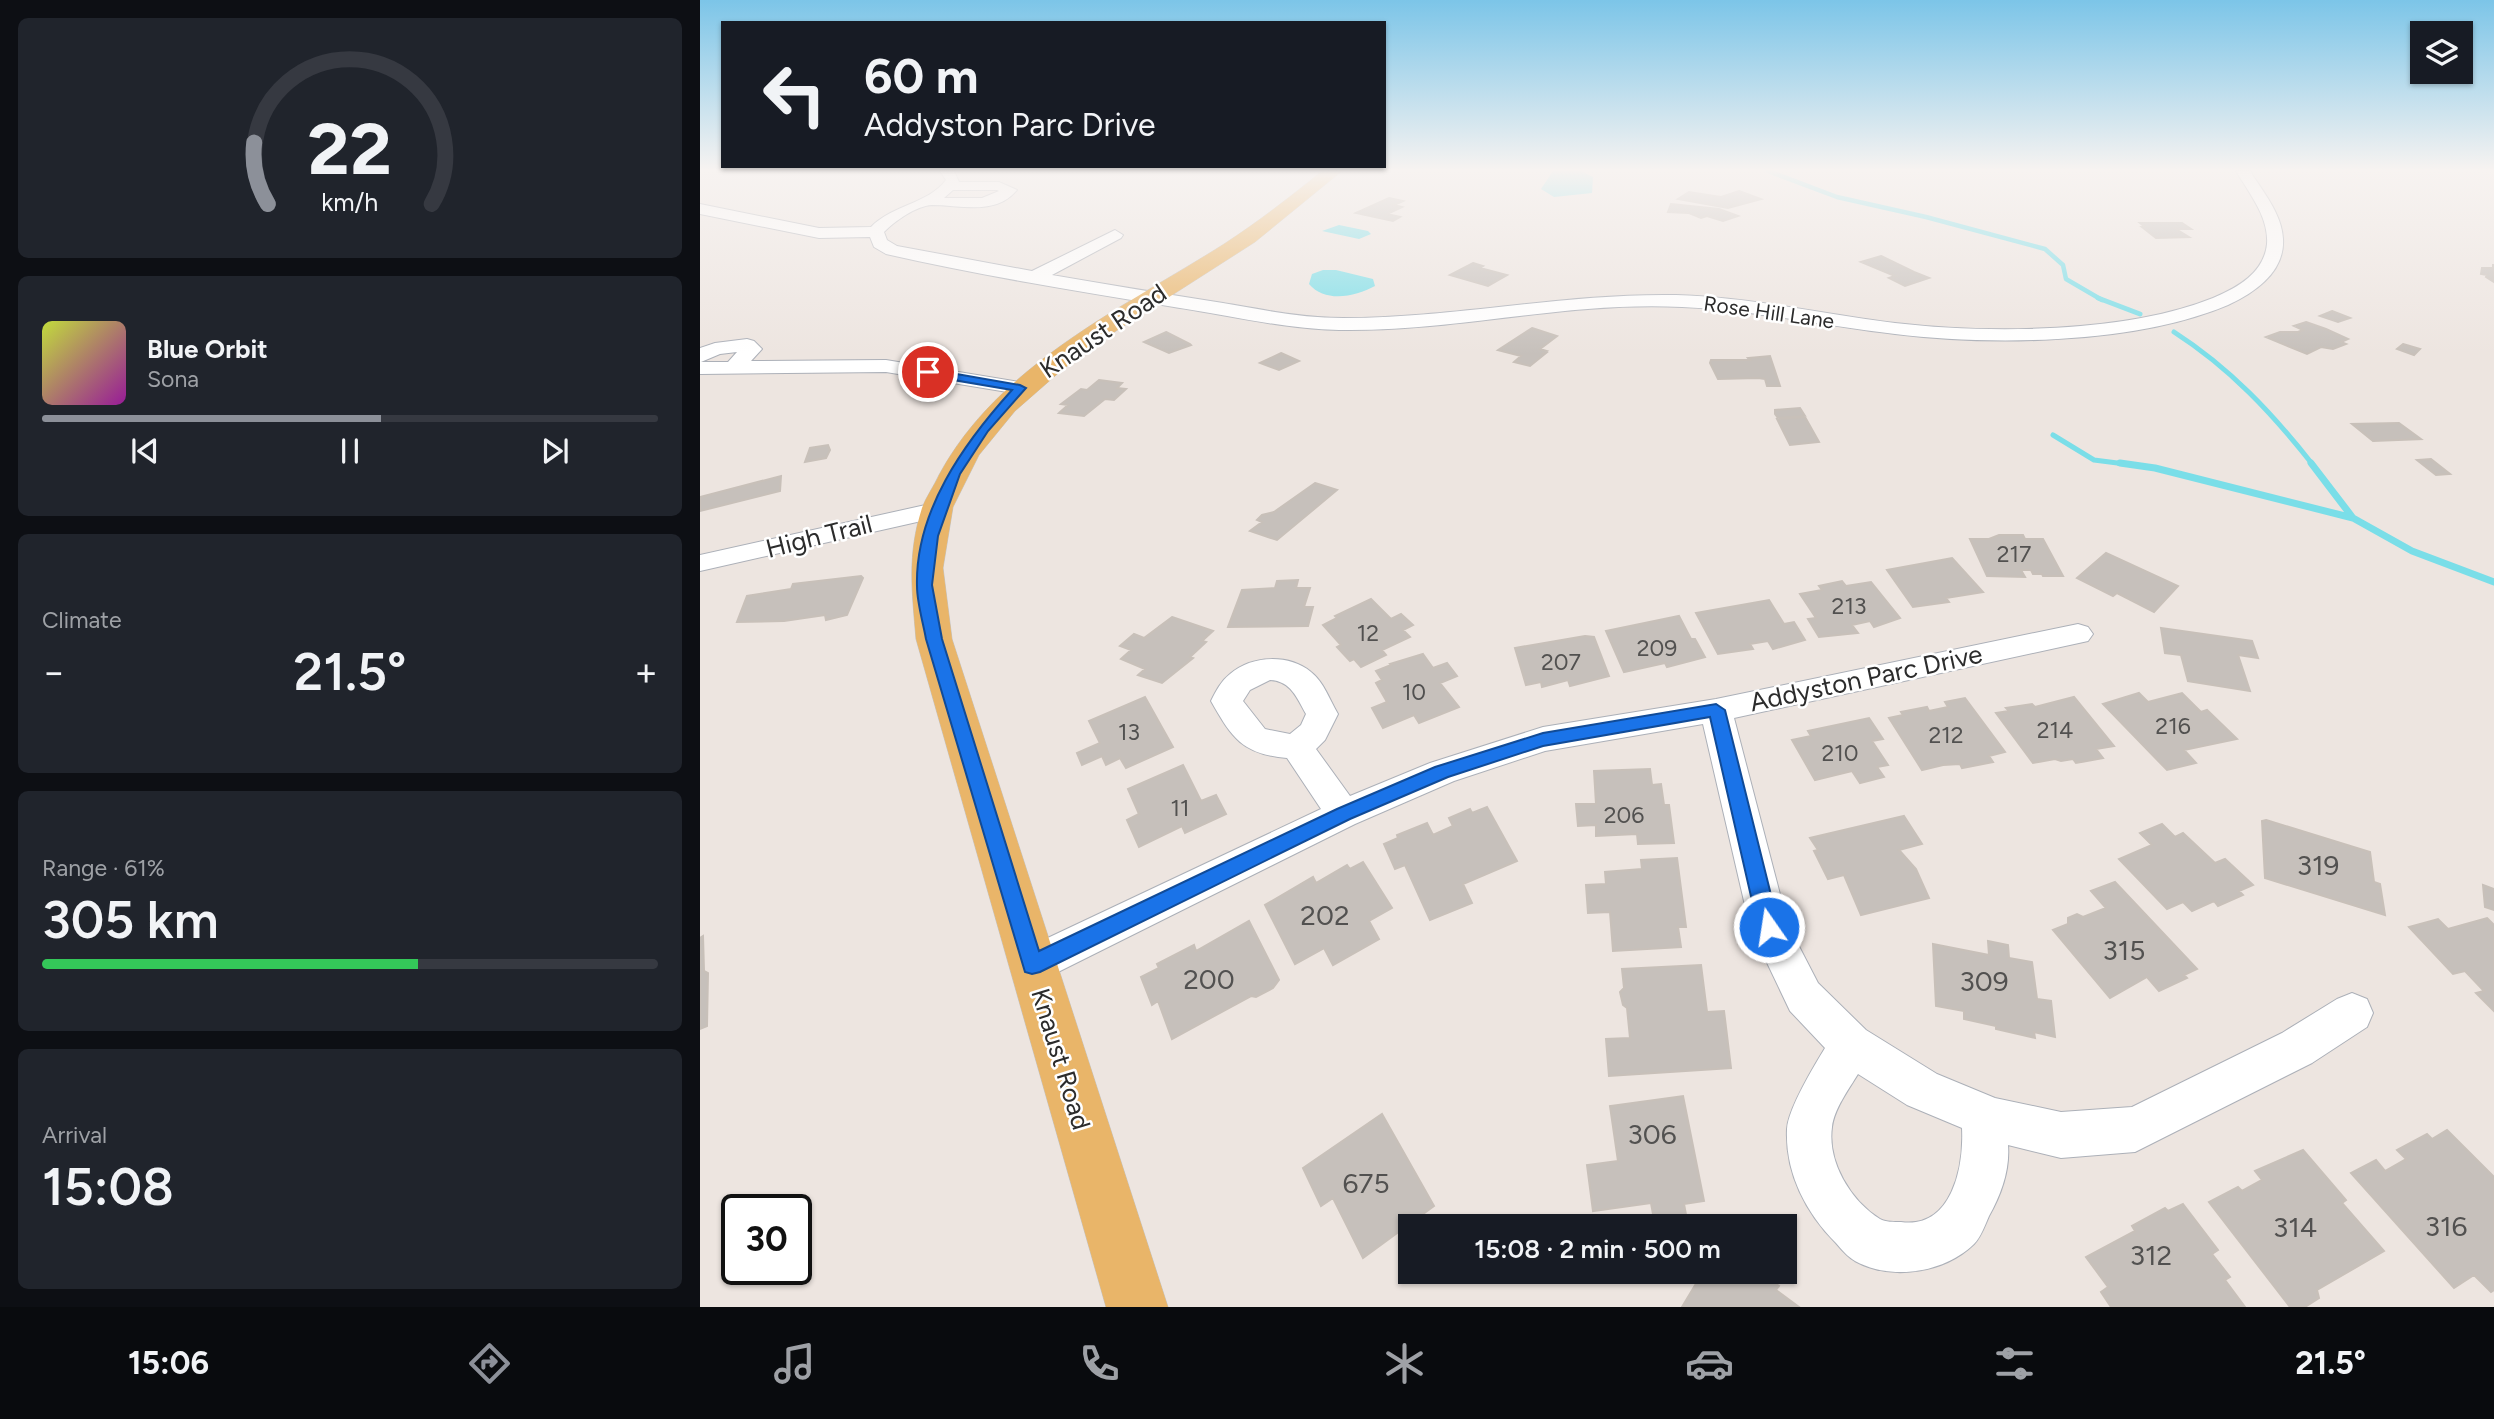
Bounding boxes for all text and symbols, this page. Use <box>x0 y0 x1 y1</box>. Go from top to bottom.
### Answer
map controls <box>2410 21 2473 84</box>
button: layers <box>2410 21 2473 84</box>
text: 60 m <box>864 46 979 105</box>
icon: left <box>749 49 840 140</box>
text: 22 <box>308 105 392 192</box>
text: Addyston Parc Drive <box>864 106 1156 144</box>
text: km/h <box>321 187 379 217</box>
street label: Knaust Road <box>1033 277 1173 385</box>
street label: Rose Hill Lane <box>1702 290 1836 334</box>
text: Blue Orbit <box>147 333 268 365</box>
pin <box>898 342 958 402</box>
icon: arrive <box>909 353 947 391</box>
text: Sona <box>147 365 199 393</box>
icon: previous <box>126 432 164 470</box>
icon: pause <box>331 432 369 470</box>
icon: next <box>536 432 574 470</box>
street label: High Trail <box>762 507 876 565</box>
house number: 217 <box>1997 540 2031 568</box>
house number: 213 <box>1832 592 1866 620</box>
text: Climate <box>42 606 121 634</box>
house number: 12 <box>1357 619 1379 647</box>
house number: 209 <box>1637 634 1677 662</box>
street label: Addyston Parc Drive <box>1747 638 1985 718</box>
text: 21.5° <box>293 641 407 703</box>
house number: 207 <box>1541 648 1581 676</box>
text: − <box>42 649 66 695</box>
text: + <box>634 649 658 695</box>
house number: 10 <box>1402 678 1426 706</box>
house number: 216 <box>2155 712 2191 740</box>
house number: 214 <box>2037 716 2073 744</box>
house number: 13 <box>1118 718 1140 746</box>
house number: 212 <box>1928 721 1964 749</box>
house number: 210 <box>1821 739 1859 767</box>
house number: 11 <box>1171 794 1190 822</box>
house number: 206 <box>1604 801 1644 829</box>
house number: 319 <box>2297 848 2339 882</box>
text: Range · 61% <box>42 854 165 882</box>
text: 305 km <box>42 889 219 951</box>
position arrow <box>1732 890 1806 964</box>
house number: 202 <box>1300 898 1350 932</box>
house number: 315 <box>2103 933 2145 967</box>
house number: 200 <box>1183 962 1235 996</box>
house number: 309 <box>1959 964 2009 998</box>
street label: Knaust Road <box>1024 984 1098 1134</box>
house number: 306 <box>1627 1117 1677 1151</box>
text: Arrival <box>42 1121 107 1149</box>
text: 15:08 <box>42 1156 174 1218</box>
house number: 675 <box>1343 1166 1389 1200</box>
speed limit sign: 30 <box>721 1194 812 1285</box>
house number: 316 <box>2425 1209 2467 1243</box>
house number: 314 <box>2273 1210 2317 1244</box>
text: 15:08 · 2 min · 500 m <box>1474 1233 1721 1265</box>
house number: 312 <box>2130 1238 2172 1272</box>
icon: directions <box>465 1339 514 1388</box>
icon: music <box>770 1339 819 1388</box>
icon: phone <box>1075 1339 1124 1388</box>
icon: climate <box>1380 1339 1429 1388</box>
icon: car <box>1685 1339 1734 1388</box>
icon: filters <box>1990 1339 2039 1388</box>
text: 15:06 <box>128 1344 209 1382</box>
text: 21.5° <box>2295 1344 2366 1382</box>

